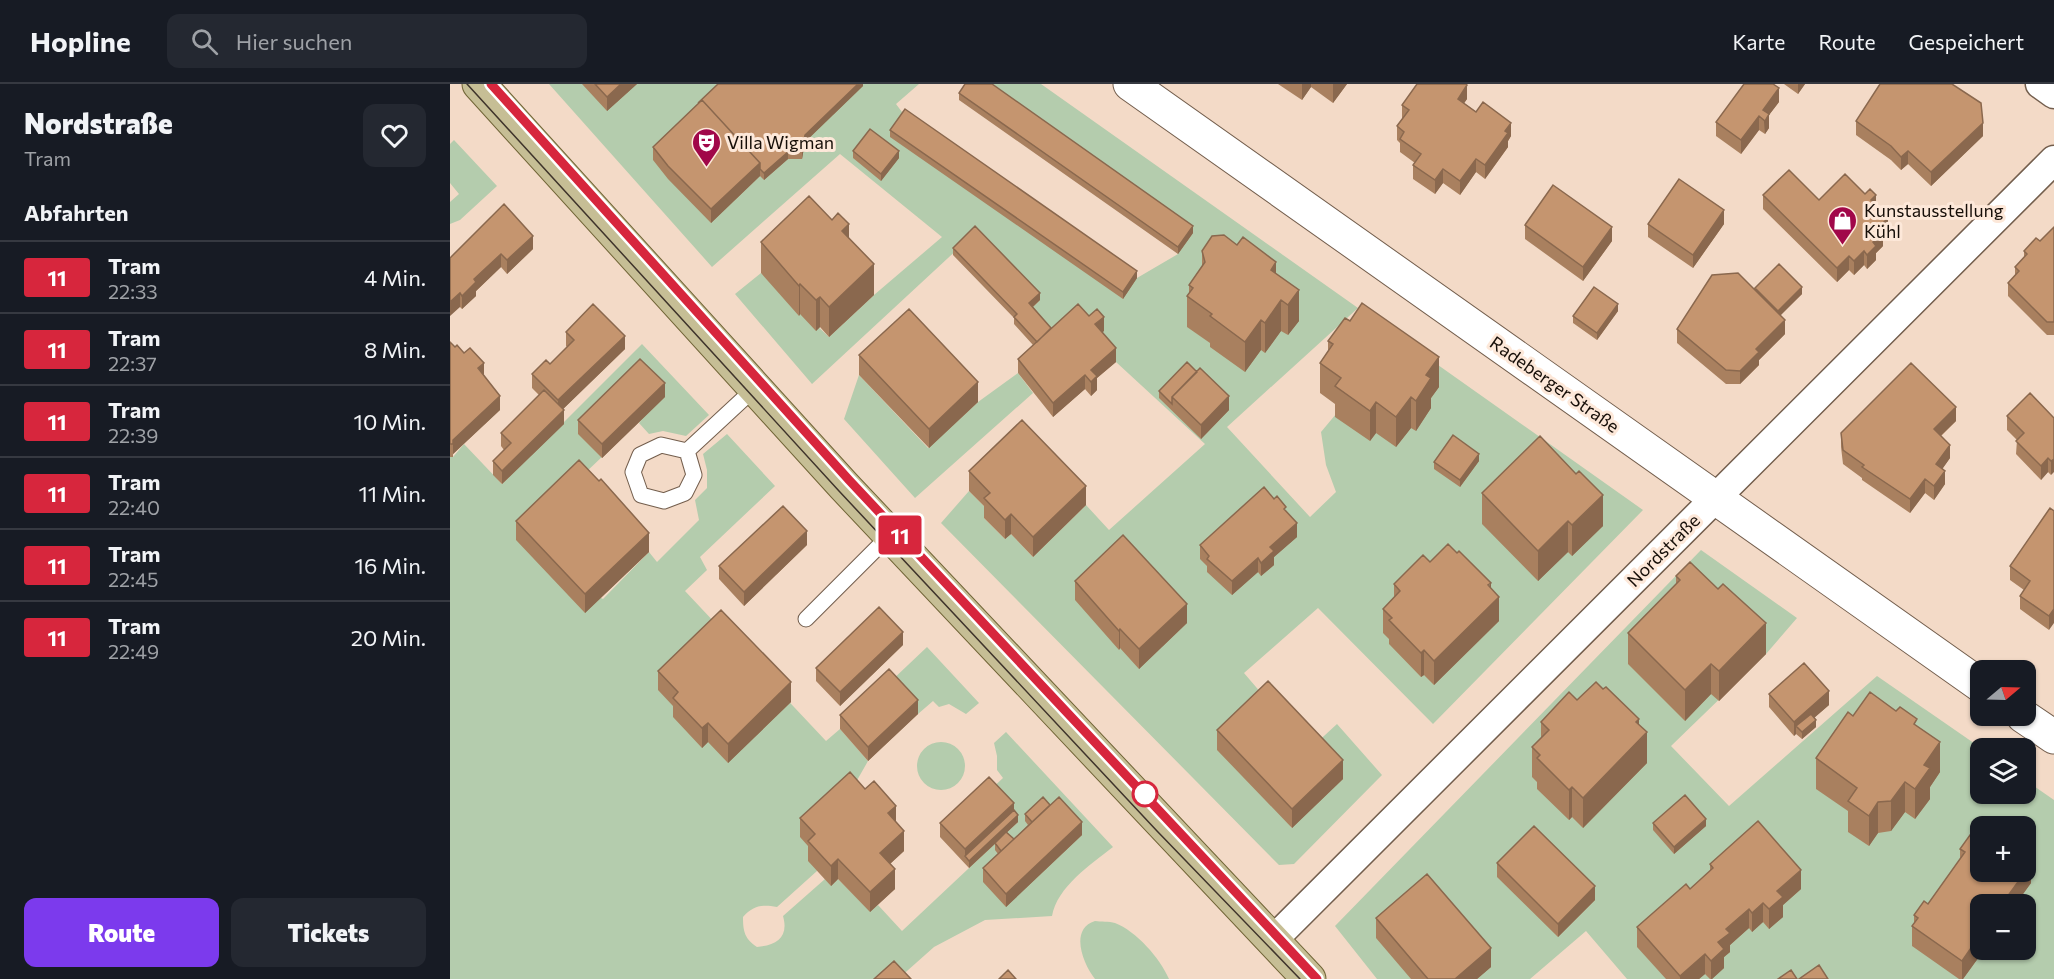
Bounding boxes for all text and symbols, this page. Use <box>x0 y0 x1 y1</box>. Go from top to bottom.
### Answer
search box <box>167 14 587 68</box>
text: Hopline <box>30 24 131 58</box>
icon: search <box>188 25 221 58</box>
text: Hier suchen <box>236 28 352 55</box>
text: Karte <box>1732 29 1785 54</box>
text: Route <box>1818 29 1876 54</box>
text: Gespeichert <box>1909 29 2024 54</box>
button: heart <box>363 104 426 167</box>
text: Nordstraße <box>24 106 173 140</box>
theatre icon: Villa Wigman <box>690 126 722 168</box>
place label: Villa Wigman <box>727 131 834 153</box>
text: Tram <box>24 146 71 170</box>
text: Abfahrten <box>24 199 128 226</box>
place label: Kunstausstellung Kühl <box>1864 199 2004 242</box>
shop icon: Kunstausstellung Kühl <box>1827 204 1859 246</box>
text: Tram <box>108 252 160 279</box>
text: 4 Min. <box>364 264 426 291</box>
text: 11 <box>47 265 67 290</box>
text: 22:33 <box>108 279 158 303</box>
text: Tram <box>108 324 160 351</box>
street label: Radeberger Straße <box>1486 331 1624 437</box>
text: 8 Min. <box>364 336 426 363</box>
text: 11 <box>47 337 67 362</box>
text: 22:37 <box>108 351 157 375</box>
text: Tram <box>108 396 160 423</box>
text: 10 Min. <box>354 408 426 435</box>
text: 11 <box>47 409 67 434</box>
text: 22:39 <box>108 423 158 447</box>
text: Tram <box>108 468 160 495</box>
text: 11 Min. <box>358 480 426 507</box>
text: 11 <box>47 481 67 506</box>
text: 22:40 <box>108 495 160 519</box>
street label: Nordstraße <box>1622 509 1704 591</box>
line badge: 11 <box>873 516 927 554</box>
text: 11 <box>890 523 910 548</box>
text: Tram <box>108 540 160 567</box>
text: 16 Min. <box>355 552 426 579</box>
text: 11 <box>47 553 67 578</box>
text: 22:45 <box>108 567 158 591</box>
text: Tram <box>108 612 160 639</box>
text: 20 Min. <box>351 624 426 651</box>
text: 11 <box>47 625 67 650</box>
text: 22:49 <box>108 639 159 663</box>
north arrow <box>1970 660 2036 726</box>
map controls <box>1970 660 2036 960</box>
button: layers <box>1970 738 2036 804</box>
unlabelled marker <box>1132 781 1158 807</box>
button: + <box>1970 816 2036 882</box>
button: − <box>1970 894 2036 960</box>
button: Route <box>24 898 219 967</box>
button: Tickets <box>231 898 426 967</box>

